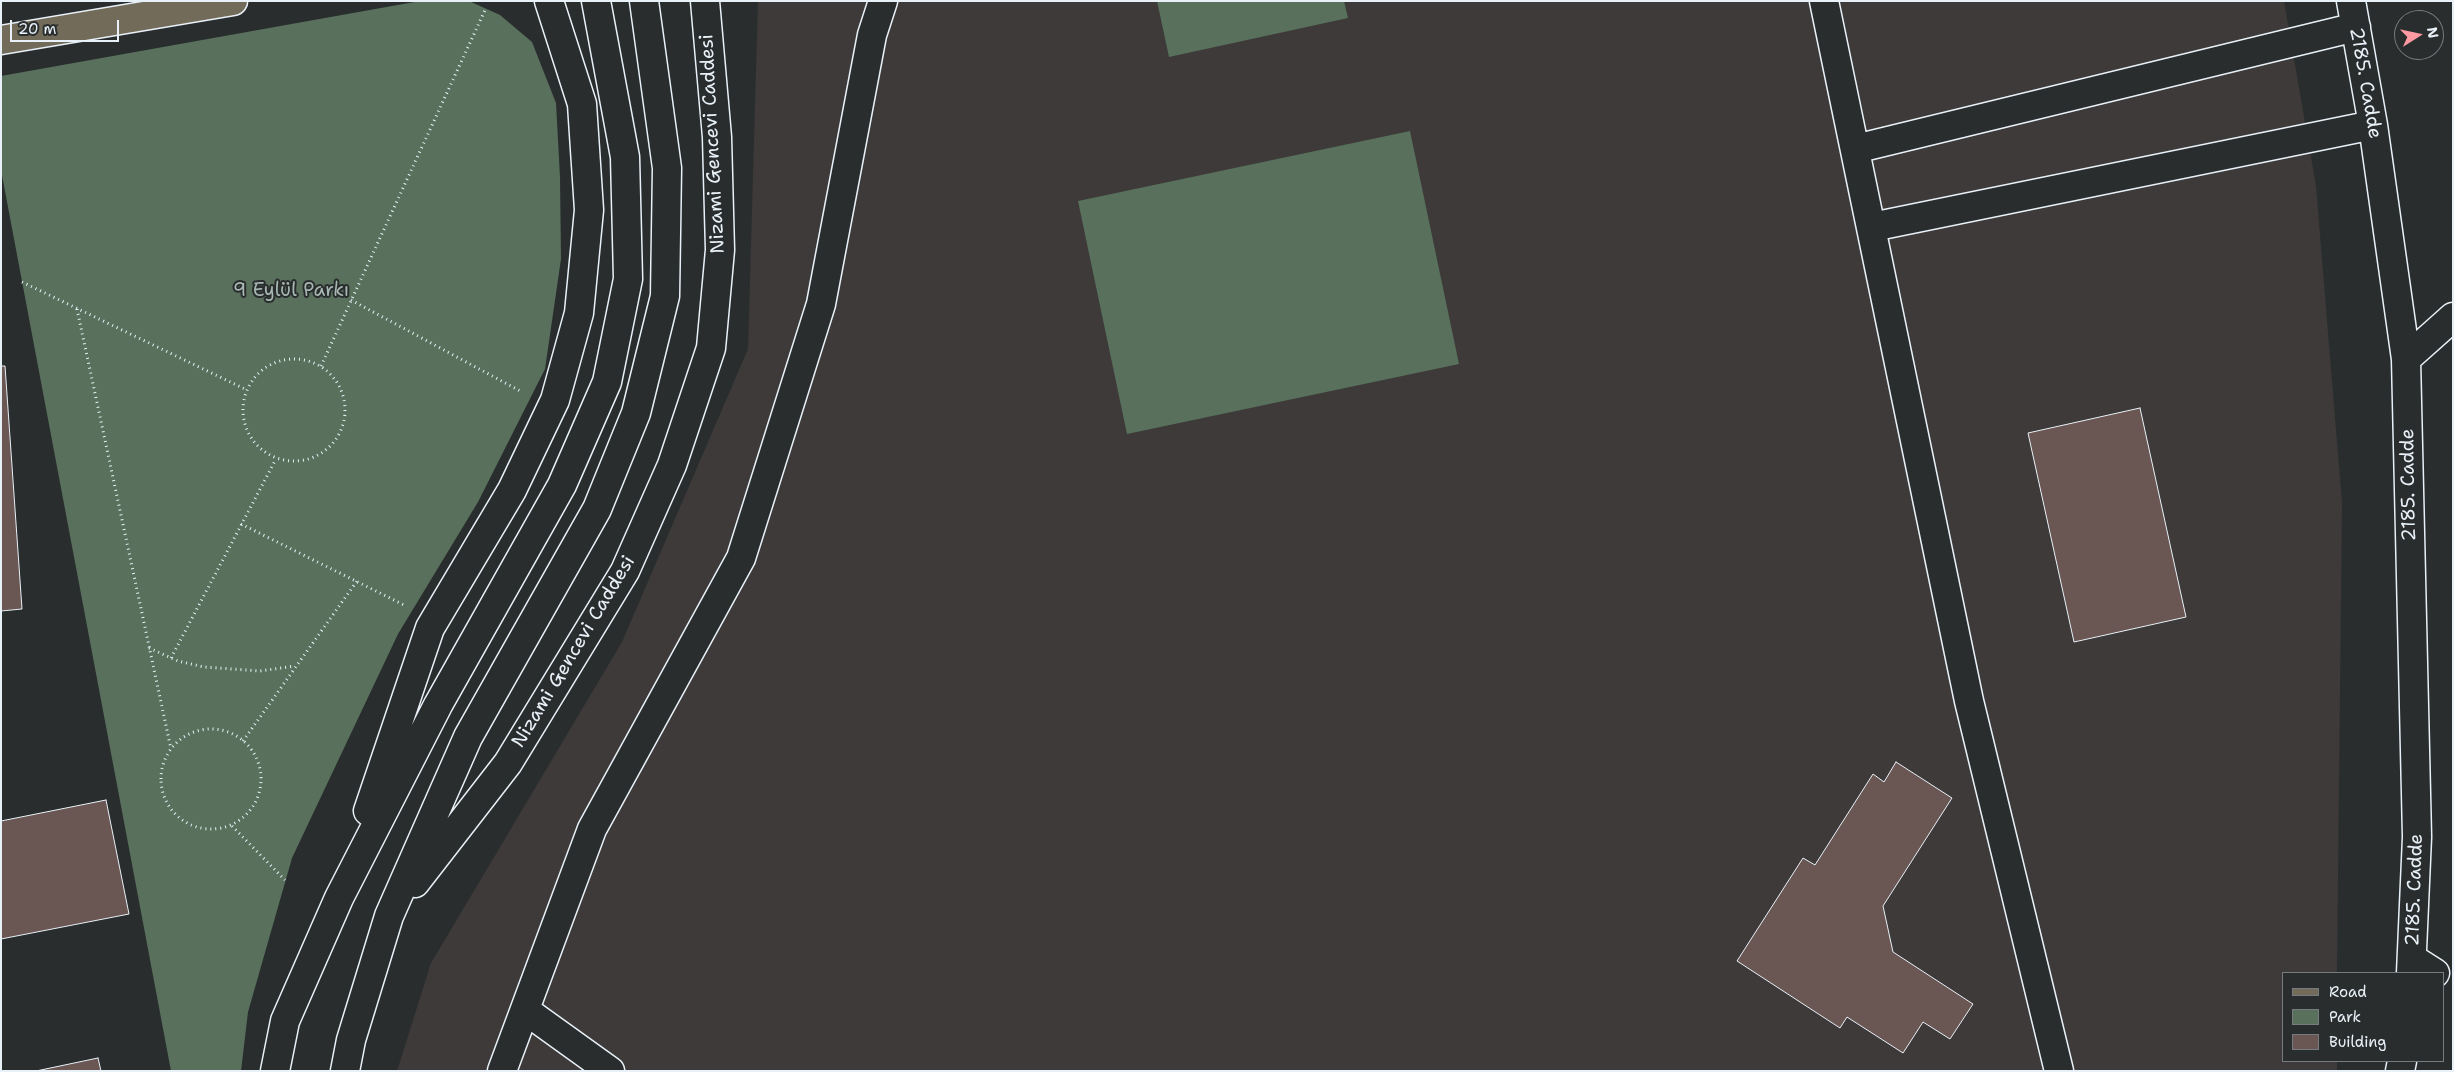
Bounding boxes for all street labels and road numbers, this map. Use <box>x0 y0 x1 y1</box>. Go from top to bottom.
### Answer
street label: 2185. Cadde <box>2344 26 2386 140</box>
street label: Nizami Gencevi Caddesi <box>696 34 730 254</box>
street label: 2185. Cadde <box>2397 428 2421 542</box>
street label: Nizami Gencevi Caddesi <box>508 552 640 752</box>
street label: 2185. Cadde <box>2402 833 2428 947</box>

